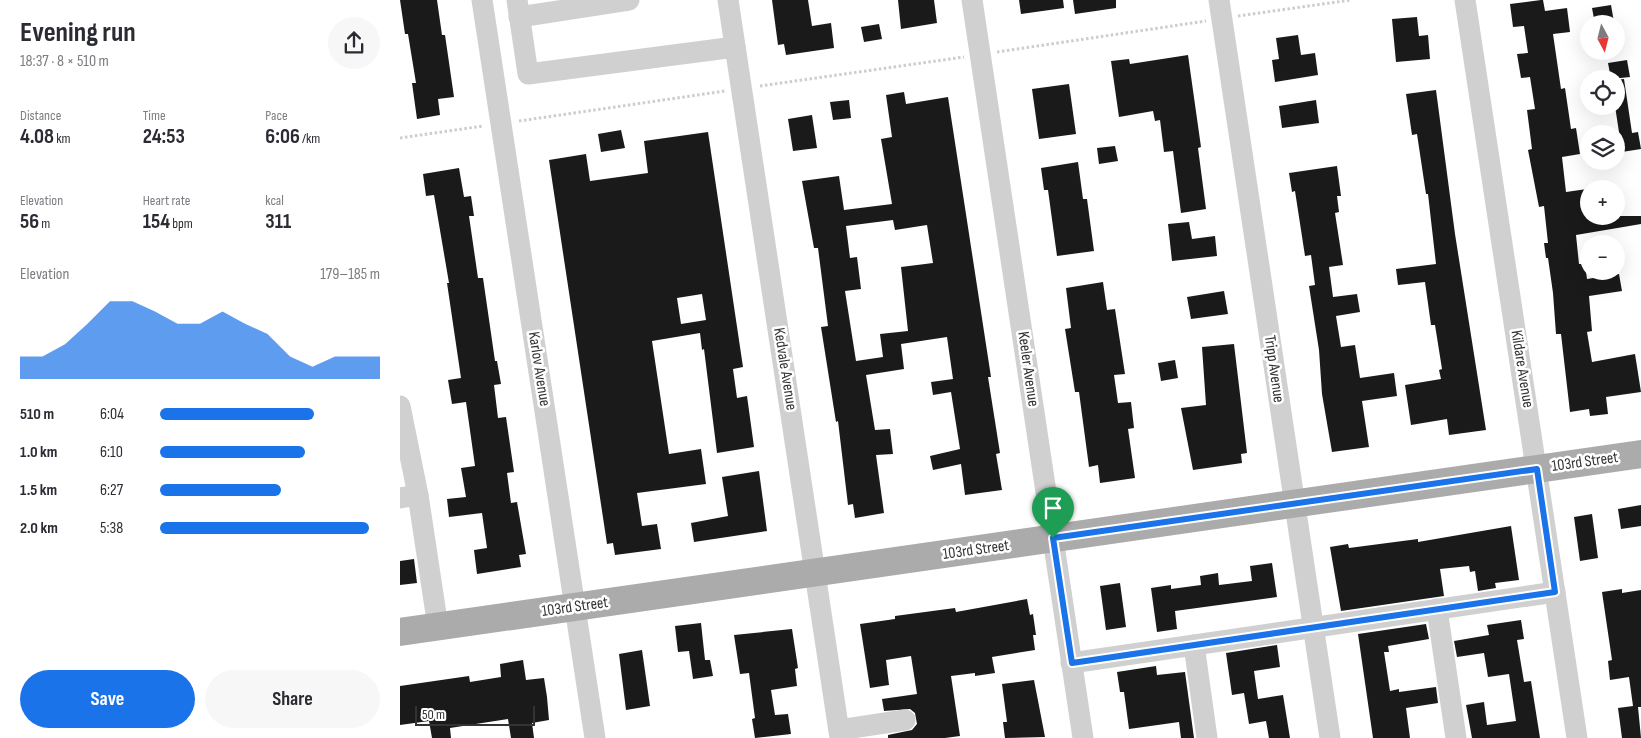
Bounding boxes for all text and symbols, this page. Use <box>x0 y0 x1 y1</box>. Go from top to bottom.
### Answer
north arrow <box>1580 15 1625 60</box>
map controls <box>1580 15 1625 280</box>
text: Evening run <box>20 16 136 49</box>
button: share <box>328 17 380 69</box>
text: 18:37 · 8 × 510 m <box>20 52 109 71</box>
button: locate <box>1580 70 1625 115</box>
text: Distance <box>20 107 61 124</box>
text: Time <box>143 107 166 124</box>
text: Pace <box>265 107 288 124</box>
text: 4.08 <box>20 124 54 149</box>
text: 24:53 <box>143 124 185 149</box>
text: 6:06 <box>265 124 300 149</box>
button: layers <box>1580 125 1625 170</box>
text: km <box>54 130 71 147</box>
text: /km <box>300 130 320 147</box>
button: + <box>1580 180 1625 225</box>
text: Elevation <box>20 192 63 209</box>
text: Heart rate <box>143 192 190 209</box>
text: kcal <box>265 192 284 209</box>
text: 56 <box>20 209 39 234</box>
text: 154 <box>143 209 170 234</box>
text: 311 <box>265 209 291 234</box>
text: m <box>39 215 50 232</box>
text: bpm <box>170 215 193 232</box>
button: − <box>1580 235 1625 280</box>
text: Elevation <box>20 265 69 284</box>
text: 179–185 m <box>320 265 380 284</box>
street label: Kedvale Avenue <box>769 326 801 412</box>
street label: Kildare Avenue <box>1506 329 1538 409</box>
street label: Karlov Avenue <box>524 330 554 408</box>
street label: Keeler Avenue <box>1013 330 1043 408</box>
street label: Tripp Avenue <box>1260 334 1288 404</box>
text: 510 m <box>20 405 54 424</box>
text: 6:04 <box>100 405 124 424</box>
text: 1.0 km <box>20 443 57 462</box>
text: 6:10 <box>100 443 123 462</box>
street label: 103rd Street <box>1551 448 1619 476</box>
text: 1.5 km <box>20 481 57 500</box>
text: 6:27 <box>100 481 123 500</box>
pin <box>1032 487 1074 538</box>
icon: arrive <box>1039 494 1067 522</box>
text: 2.0 km <box>20 519 58 538</box>
text: 5:38 <box>100 519 123 538</box>
street label: 103rd Street <box>942 536 1010 564</box>
street label: 103rd Street <box>541 593 609 621</box>
button: Save <box>20 670 195 728</box>
button: Share <box>205 670 380 728</box>
scale bar <box>415 703 535 726</box>
text: 50 m <box>422 706 445 723</box>

